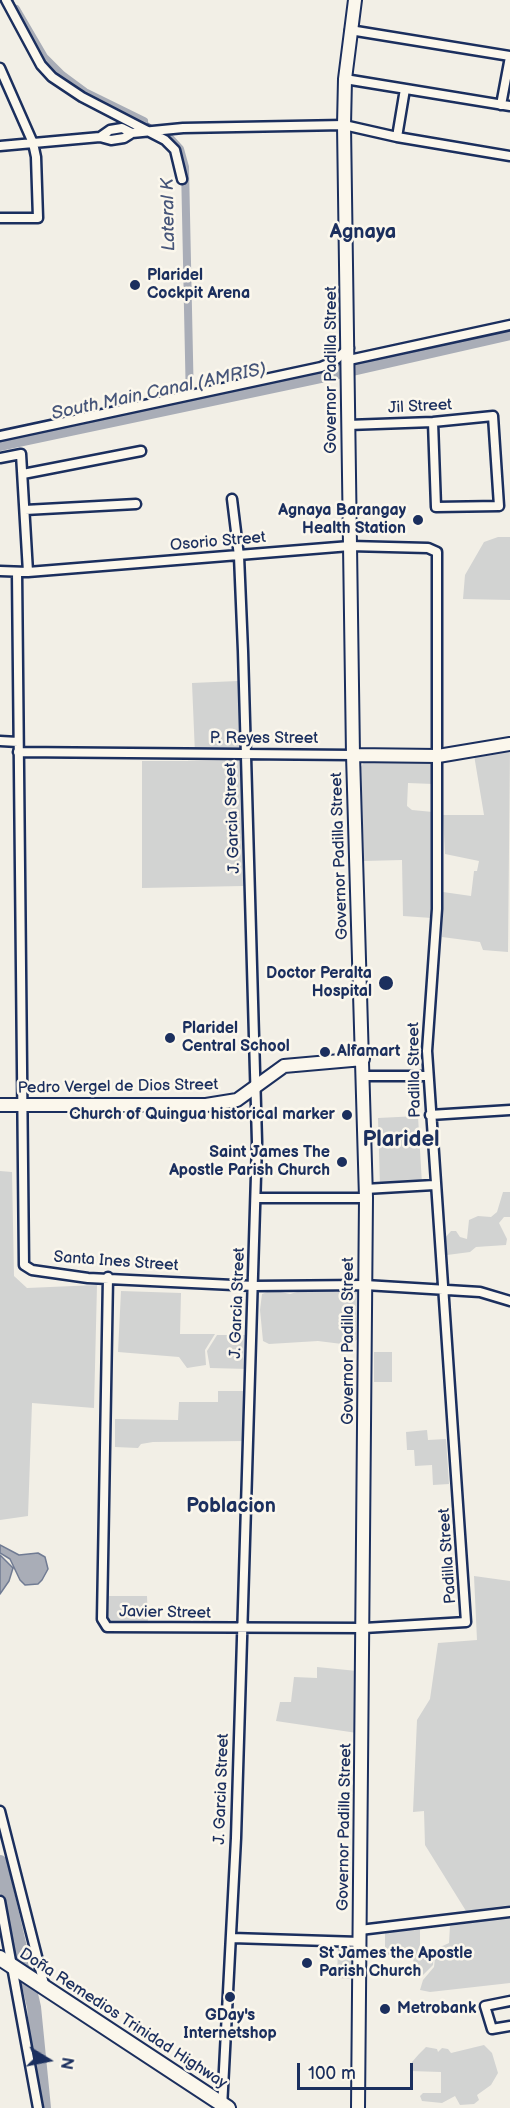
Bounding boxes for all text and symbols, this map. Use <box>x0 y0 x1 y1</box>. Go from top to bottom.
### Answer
water label: Lateral K <box>158 179 180 251</box>
district label: Agnaya <box>330 221 396 245</box>
place label: Plaridel Cockpit Arena <box>147 266 250 304</box>
marker: Plaridel Cockpit Arena <box>128 278 142 292</box>
street label: Governor Padilla Street <box>322 286 342 454</box>
water label: South Main Canal (AMRIS) <box>50 359 268 425</box>
street label: Jil Street <box>387 396 453 418</box>
place label: Agnaya Barangay Health Station <box>278 501 406 539</box>
marker: Agnaya Barangay Health Station <box>411 513 425 527</box>
street label: Osorio Street <box>169 528 267 556</box>
street label: P. Reyes Street <box>210 729 318 749</box>
street label: J. Garcia Street <box>221 762 245 874</box>
street label: Governor Padilla Street <box>327 772 353 940</box>
place label: Doctor Peralta Hospital <box>266 964 372 1002</box>
marker: Doctor Peralta Hospital <box>377 974 395 992</box>
place label: Plaridel Central School <box>182 1019 290 1057</box>
street label: Padilla Street <box>405 1022 425 1118</box>
marker: Plaridel Central School <box>163 1031 177 1045</box>
place label: Alfamart <box>337 1042 400 1062</box>
marker: Alfamart <box>318 1045 332 1059</box>
street label: Pedro Vergel de Dios Street <box>17 1076 219 1098</box>
place label: Church of Quingua historical marker <box>69 1105 335 1125</box>
marker: Church of Quingua historical marker <box>340 1108 354 1122</box>
district label: Plaridel <box>362 1127 440 1153</box>
place label: Saint James The Apostle Parish Church <box>169 1143 330 1181</box>
marker: Saint James The Apostle Parish Church <box>335 1155 349 1169</box>
street label: J. Garcia Street <box>226 1247 250 1359</box>
street label: Santa Ines Street <box>53 1248 179 1276</box>
street label: Governor Padilla Street <box>339 1257 359 1425</box>
district label: Poblacion <box>186 1495 276 1519</box>
street label: Padilla Street <box>435 1508 461 1604</box>
street label: Javier Street <box>119 1603 211 1623</box>
street label: J. Garcia Street <box>210 1733 234 1845</box>
street label: Governor Padilla Street <box>334 1743 356 1911</box>
place label: St James the Apostle Parish Church <box>319 1944 472 1982</box>
street label: Doña Remedios Trinidad Highway <box>16 1945 230 2093</box>
marker: St James the Apostle Parish Church <box>300 1956 314 1970</box>
marker: GDay's Internetshop <box>223 1990 237 2004</box>
place label: Metrobank <box>397 1999 476 2019</box>
marker: Metrobank <box>378 2002 392 2016</box>
place label: GDay's Internetshop <box>183 2006 277 2044</box>
north arrow <box>18 2030 78 2090</box>
scale bar <box>300 2051 416 2089</box>
text: N <box>56 2056 77 2071</box>
text: 100 m <box>308 2063 356 2084</box>

